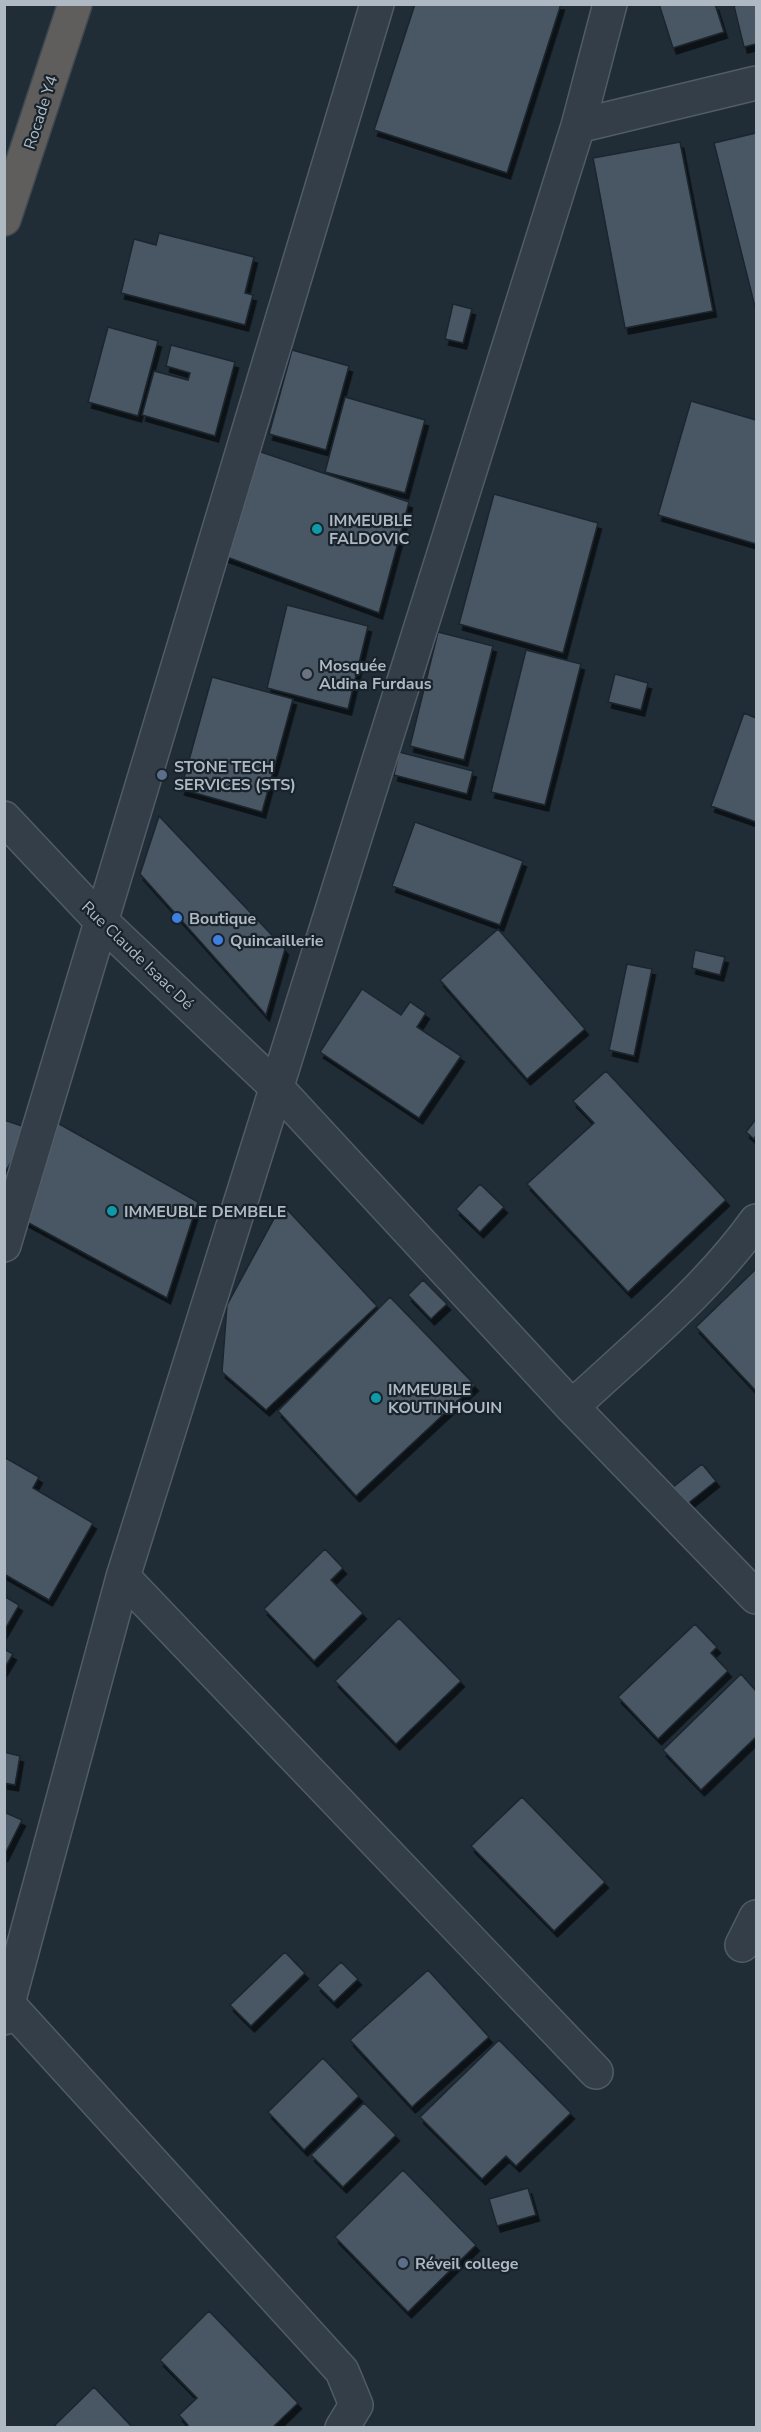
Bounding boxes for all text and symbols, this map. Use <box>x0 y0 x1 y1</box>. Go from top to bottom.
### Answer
street label: Rocade Y4 <box>19 72 63 152</box>
place label: IMMEUBLE FALDOVIC <box>329 510 412 550</box>
marker: IMMEUBLE FALDOVIC <box>310 522 324 536</box>
place label: Mosquée Aldina Furdaus <box>319 655 432 695</box>
marker: Mosquée Aldina Furdaus <box>300 667 314 681</box>
place label: STONE TECH SERVICES (STS) <box>174 756 296 796</box>
marker: STONE TECH SERVICES (STS) <box>155 768 169 782</box>
street label: Rue Claude Isaac Dé <box>76 896 198 1015</box>
place label: Boutique <box>189 908 257 930</box>
marker: Boutique <box>170 911 184 925</box>
place label: Quincaillerie <box>230 930 324 952</box>
marker: Quincaillerie <box>211 933 225 947</box>
place label: IMMEUBLE DEMBELE <box>124 1201 286 1223</box>
marker: IMMEUBLE DEMBELE <box>105 1204 119 1218</box>
place label: IMMEUBLE KOUTINHOUIN <box>388 1379 502 1419</box>
marker: IMMEUBLE KOUTINHOUIN <box>369 1391 383 1405</box>
place label: Réveil college <box>415 2253 519 2275</box>
marker: Réveil college <box>396 2256 410 2270</box>

